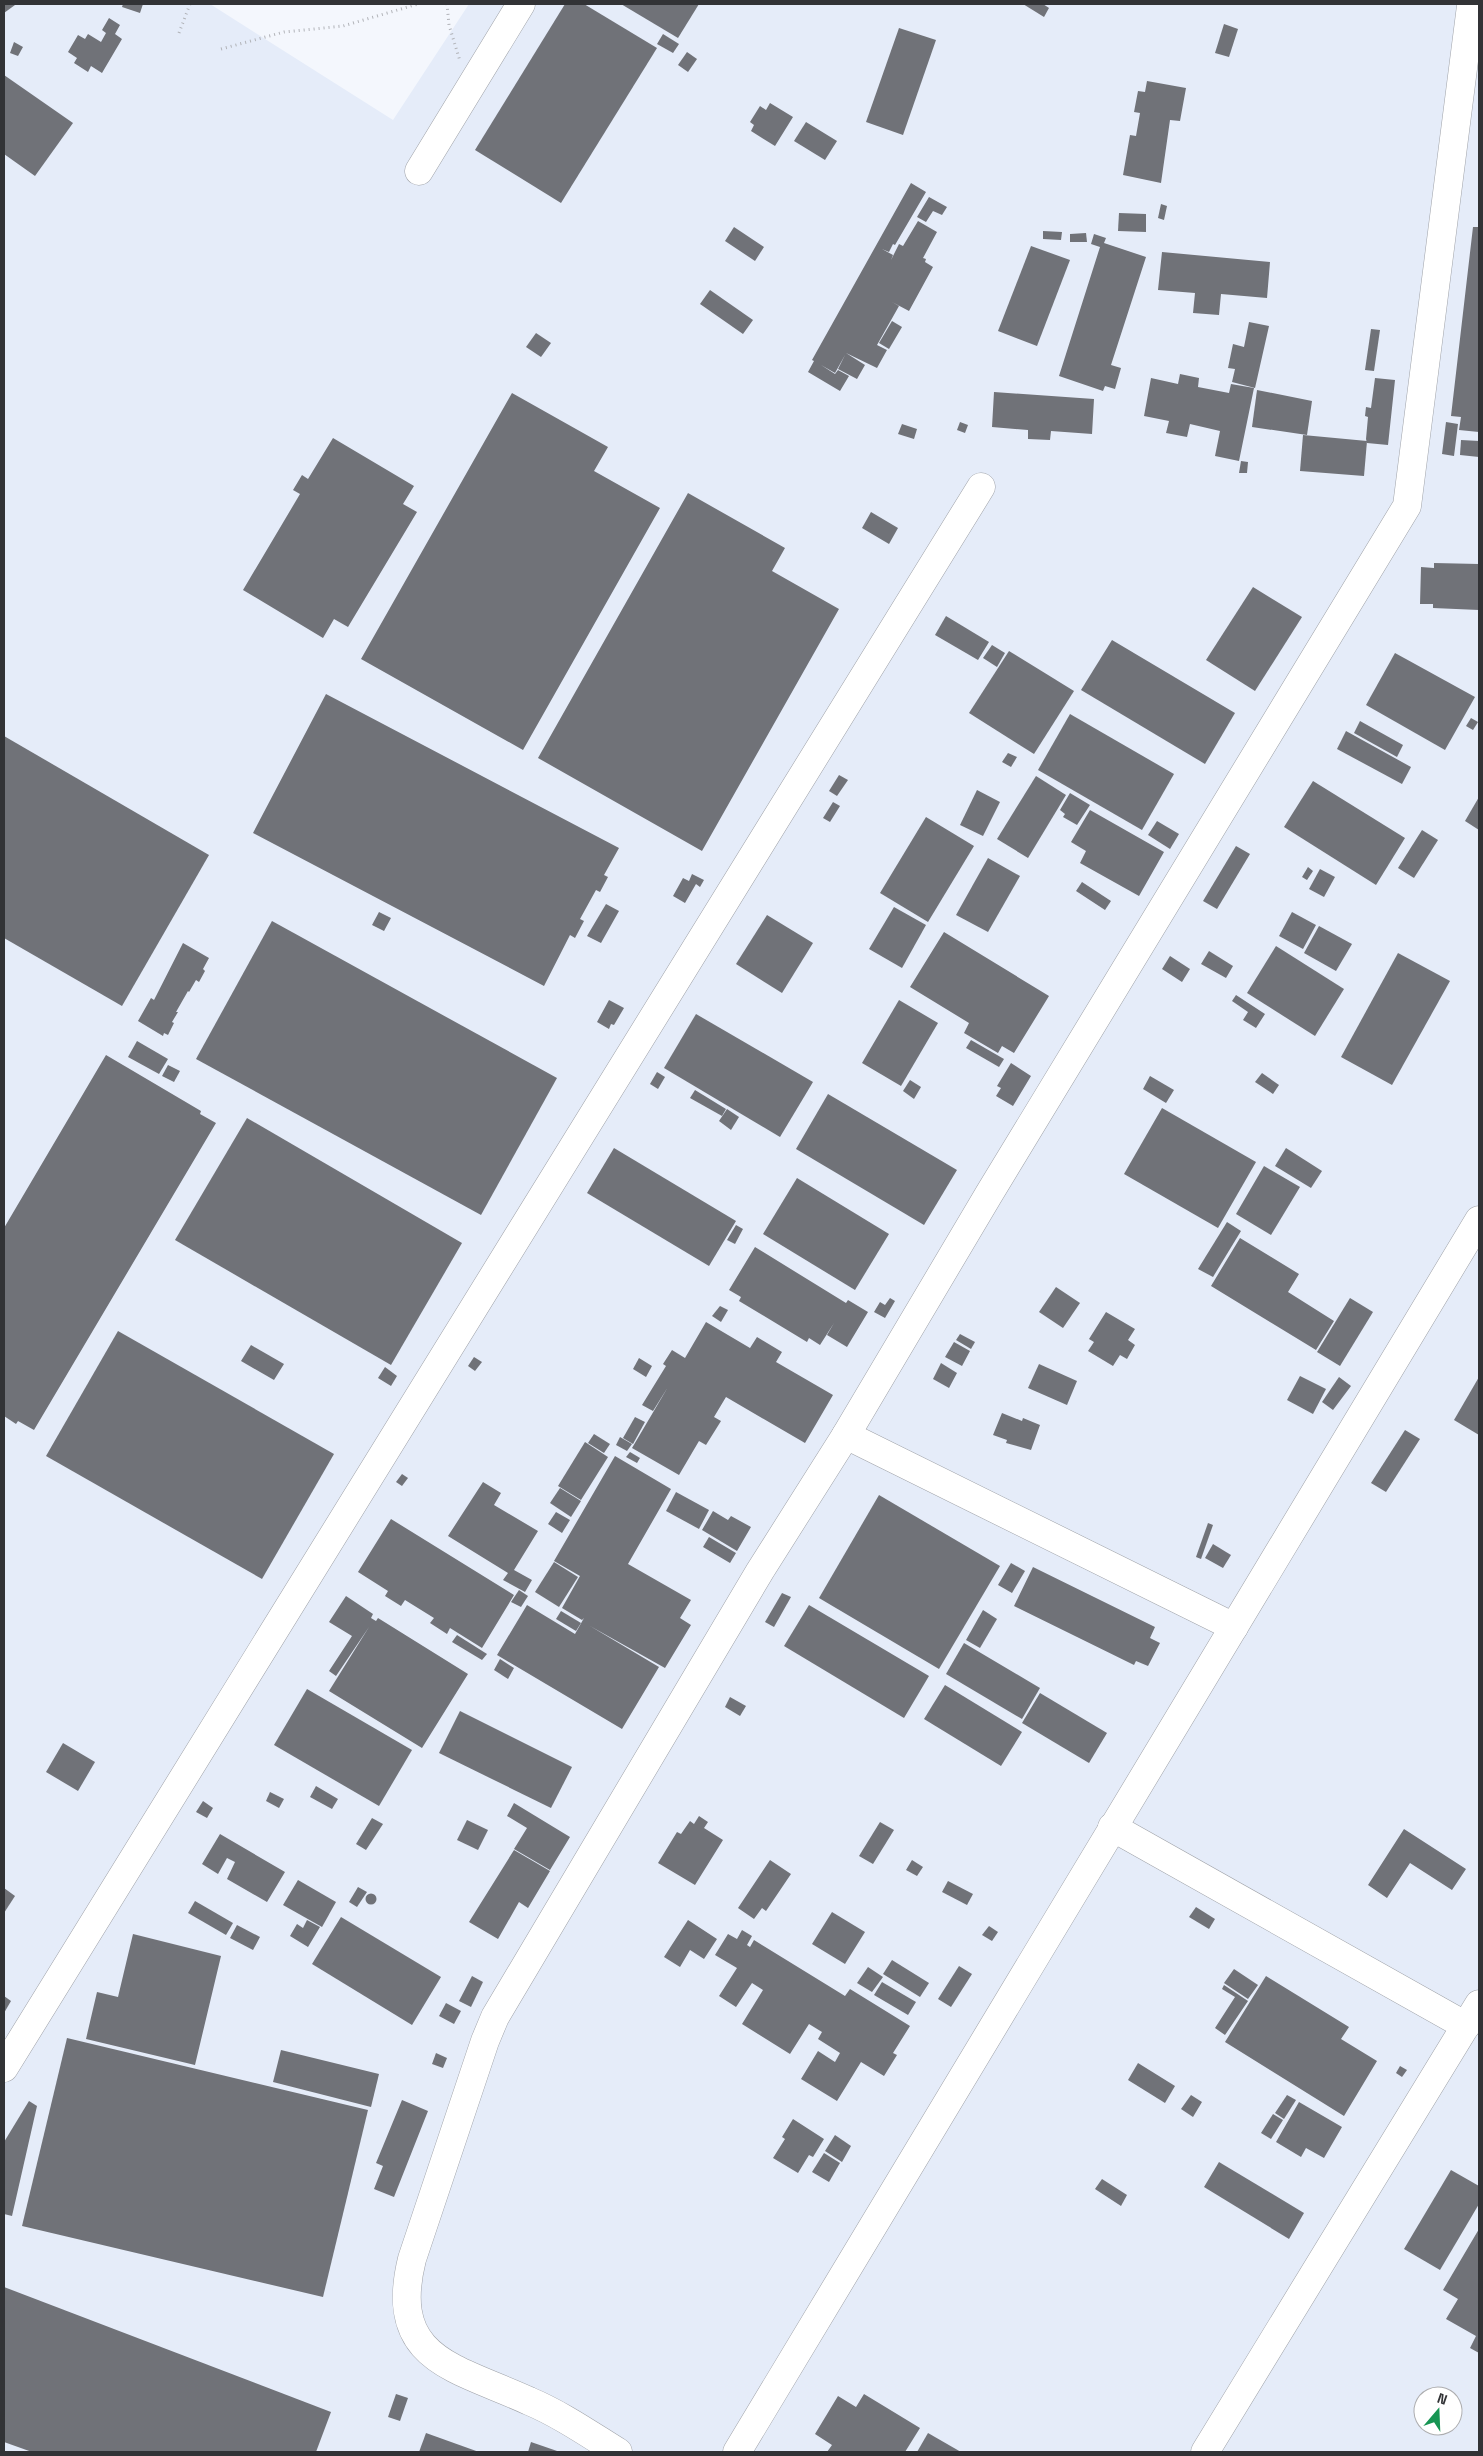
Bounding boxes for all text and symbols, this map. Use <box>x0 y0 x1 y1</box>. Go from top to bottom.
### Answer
north arrow <box>1413 2386 1463 2436</box>
text: N <box>1435 2389 1450 2409</box>

